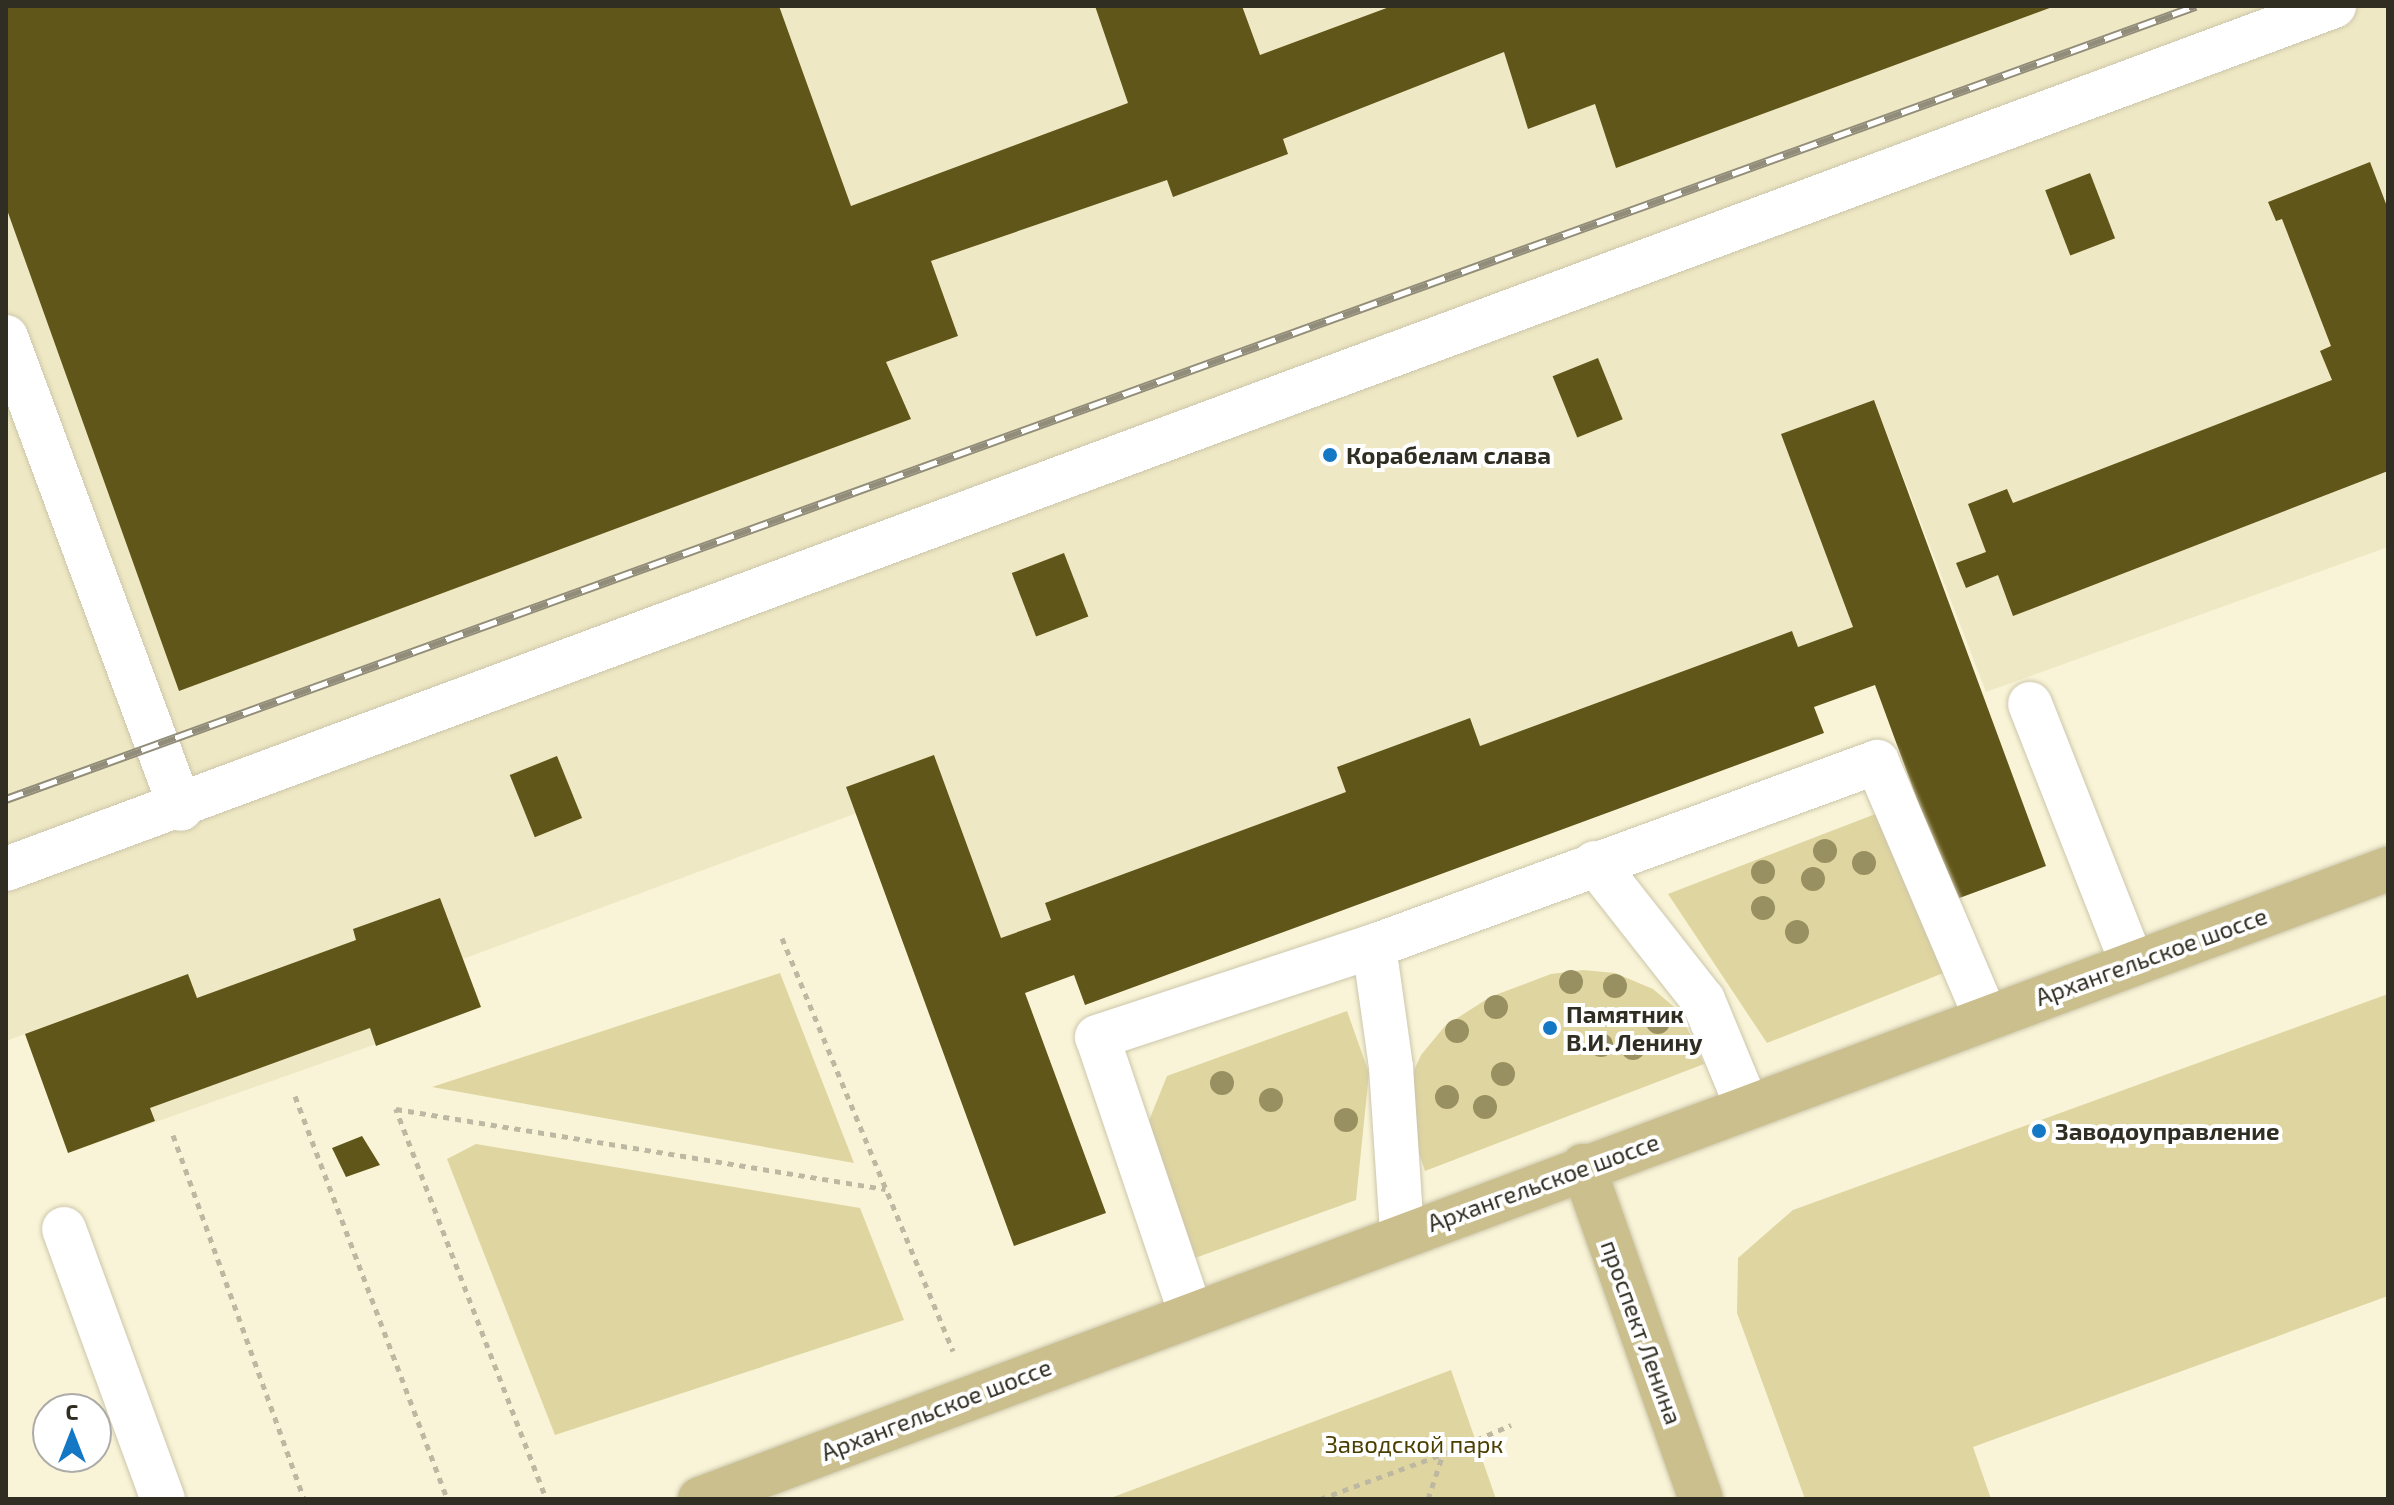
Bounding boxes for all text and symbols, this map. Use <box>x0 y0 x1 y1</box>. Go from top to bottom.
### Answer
place label: Корабелам слава <box>1346 441 1551 469</box>
marker: Корабелам слава <box>1321 446 1339 464</box>
street label: Архангельское шоссе <box>2031 901 2271 1011</box>
place label: Памятник В.И. Ленину <box>1566 1000 1703 1056</box>
marker: Памятник В.И. Ленину <box>1541 1019 1559 1037</box>
place label: Заводоуправление <box>2055 1117 2280 1145</box>
marker: Заводоуправление <box>2030 1122 2048 1140</box>
street label: Архангельское шоссе <box>1423 1127 1663 1237</box>
street label: проспект Ленина <box>1595 1236 1689 1428</box>
street label: Архангельское шоссе <box>817 1352 1055 1466</box>
north arrow <box>32 1393 112 1473</box>
text: С <box>66 1398 78 1424</box>
park label: Заводской парк <box>1325 1430 1503 1458</box>

